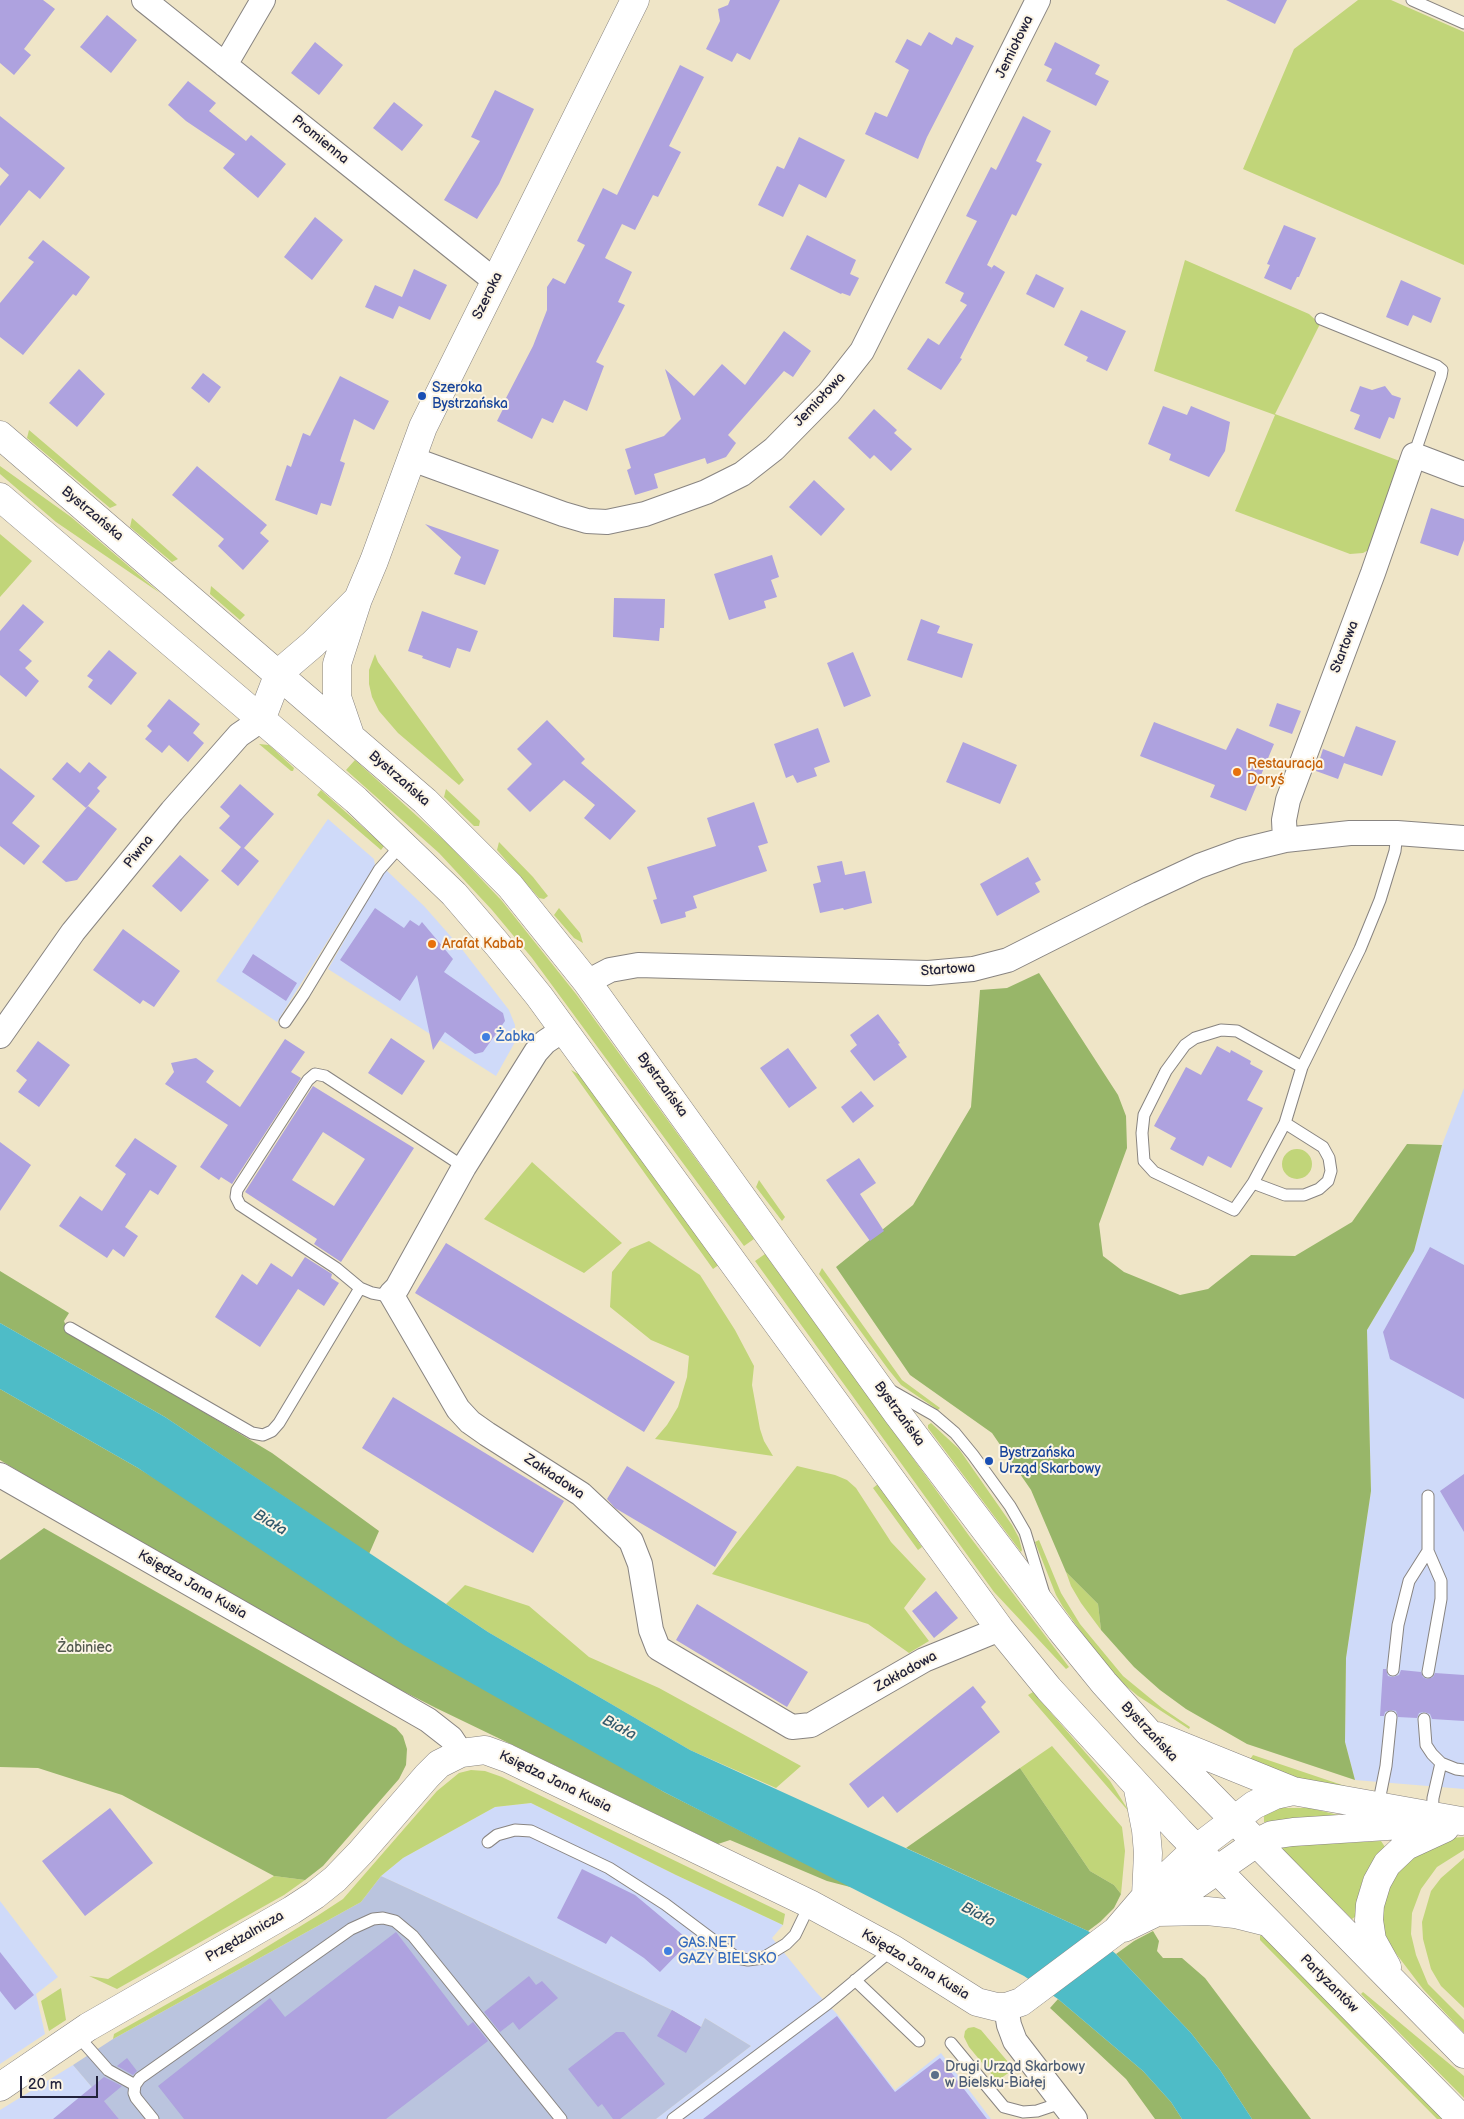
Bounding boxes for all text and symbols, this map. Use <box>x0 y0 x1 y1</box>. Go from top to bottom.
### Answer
street label: Jemiołowa <box>993 13 1037 81</box>
street label: Promienna <box>288 112 352 168</box>
street label: Szeroka <box>469 270 507 322</box>
street label: Jemiołowa <box>791 370 849 430</box>
place label: Szeroka Bystrzańska <box>432 380 508 412</box>
marker: Szeroka Bystrzańska <box>416 390 428 402</box>
street label: Bystrzańska <box>58 483 126 545</box>
street label: Startowa <box>1327 619 1363 675</box>
street label: Bystrzańska <box>365 748 433 810</box>
place label: Restauracja Doryś <box>1247 756 1323 789</box>
marker: Restauracja Doryś <box>1231 766 1243 778</box>
street label: Piwna <box>121 832 157 872</box>
place label: Arafat Kabab <box>442 936 524 952</box>
marker: Arafat Kabab <box>426 938 438 950</box>
street label: Startowa <box>920 960 976 980</box>
place label: Żabka <box>496 1029 535 1045</box>
marker: Żabka <box>480 1031 492 1043</box>
street label: Bystrzańska <box>633 1049 691 1121</box>
street label: Bystrzańska <box>870 1378 928 1450</box>
place label: Bystrzańska Urząd Skarbowy <box>999 1445 1101 1478</box>
street label: Zakładowa <box>521 1451 587 1503</box>
marker: Bystrzańska Urząd Skarbowy <box>983 1455 995 1467</box>
water label: Biała <box>250 1506 290 1540</box>
street label: Księdza Jana Kusia <box>135 1547 249 1623</box>
park label: Żabiniec <box>58 1640 112 1656</box>
street label: Zakładowa <box>872 1648 940 1696</box>
street label: Bystrzańska <box>1117 1699 1181 1765</box>
water label: Biała <box>599 1712 639 1744</box>
street label: Księdza Jana Kusia <box>496 1747 614 1817</box>
water label: Biała <box>958 1899 998 1931</box>
street label: Przędzalnicza <box>203 1908 287 1966</box>
street label: Księdza Jana Kusia <box>858 1926 972 2004</box>
place label: GAS.NET GAZY BIELSKO <box>678 1935 777 1968</box>
marker: GAS.NET GAZY BIELSKO <box>662 1945 674 1957</box>
street label: Partyzantów <box>1296 1951 1362 2017</box>
place label: Drugi Urząd Skarbowy w Bielsku-Białej <box>945 2059 1085 2092</box>
scale bar <box>22 2066 100 2098</box>
marker: Drugi Urząd Skarbowy w Bielsku-Białej <box>929 2069 941 2081</box>
text: 20 m <box>28 2075 62 2094</box>

